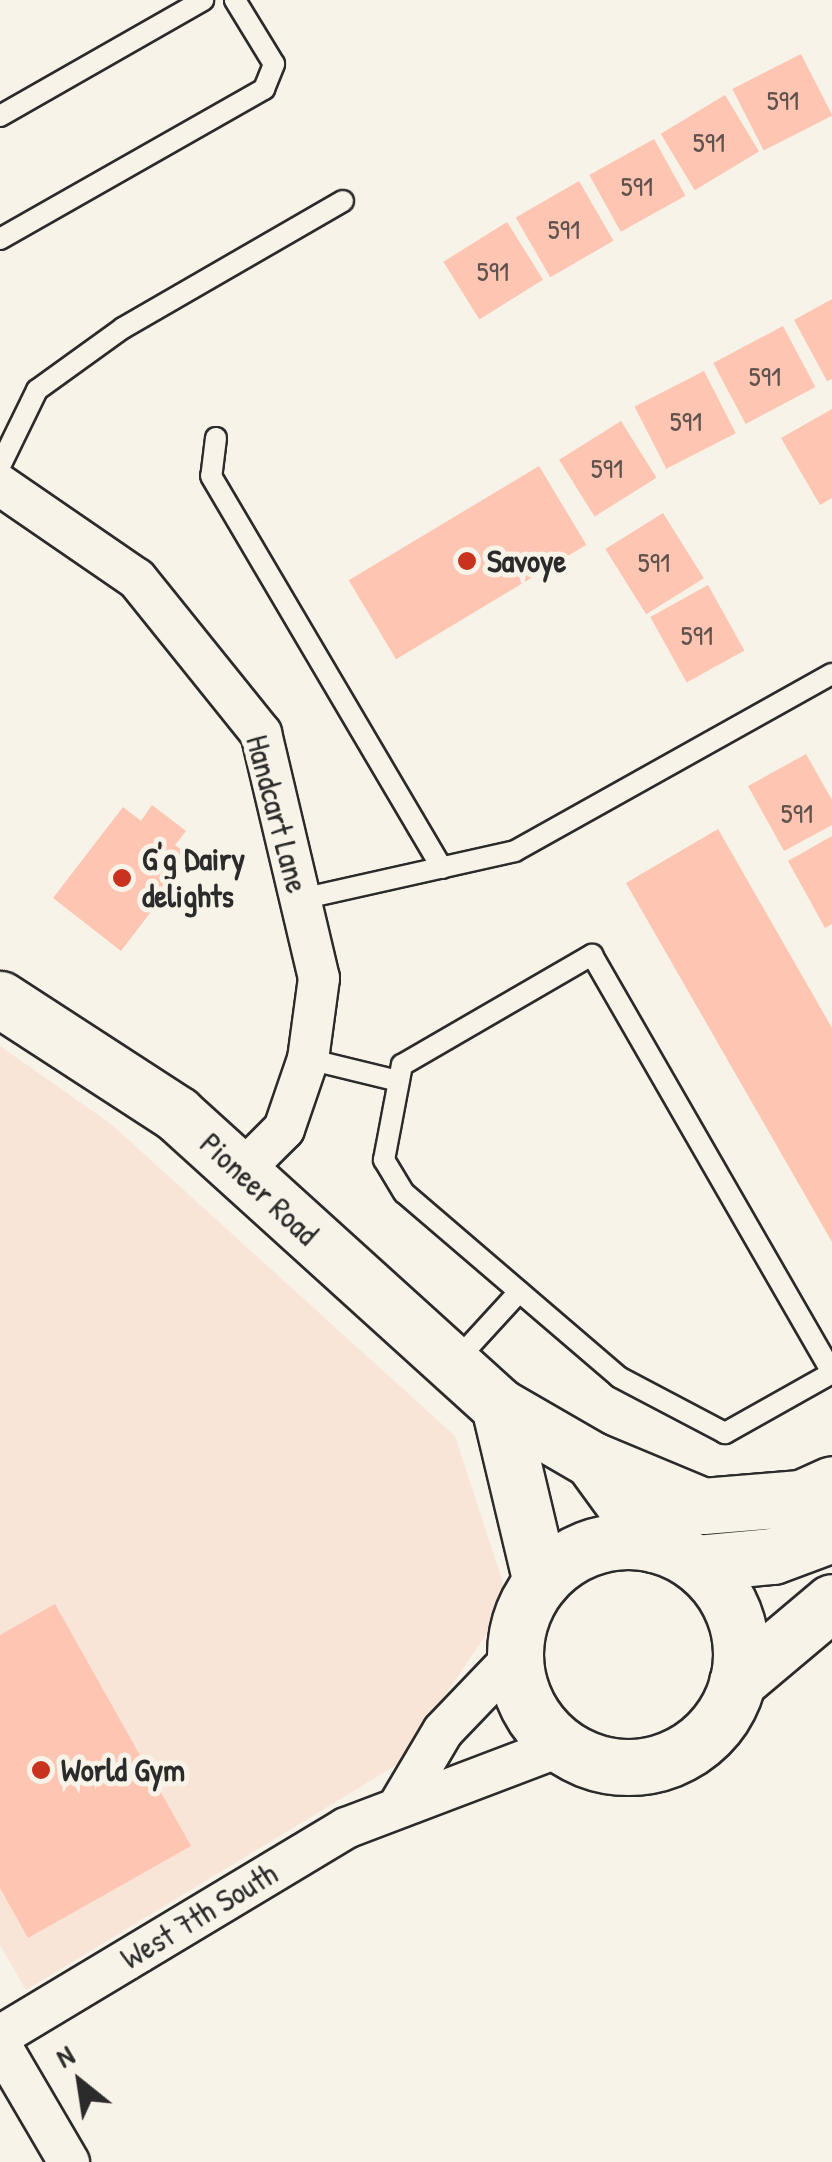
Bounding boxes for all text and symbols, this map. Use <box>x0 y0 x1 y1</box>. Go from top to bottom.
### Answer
house number: 591 <box>767 83 799 117</box>
house number: 591 <box>693 125 725 159</box>
house number: 591 <box>621 169 653 203</box>
house number: 591 <box>548 212 580 246</box>
house number: 591 <box>477 254 509 288</box>
house number: 591 <box>749 359 781 393</box>
house number: 591 <box>670 404 702 438</box>
house number: 591 <box>591 451 623 485</box>
place label: Savoye <box>487 542 566 580</box>
house number: 591 <box>638 545 670 579</box>
marker: Savoye <box>456 550 478 572</box>
house number: 591 <box>681 618 713 652</box>
street label: Handcart Lane <box>238 731 316 897</box>
house number: 591 <box>781 796 813 830</box>
place label: G'g Dairy delights <box>142 841 245 916</box>
marker: G'g Dairy delights <box>111 867 133 889</box>
street label: Pioneer Road <box>192 1125 326 1253</box>
place label: World Gym <box>61 1751 185 1789</box>
marker: World Gym <box>30 1759 52 1781</box>
street label: West 7th South <box>114 1854 284 1978</box>
north arrow <box>30 2032 130 2132</box>
text: N <box>49 2036 81 2076</box>

